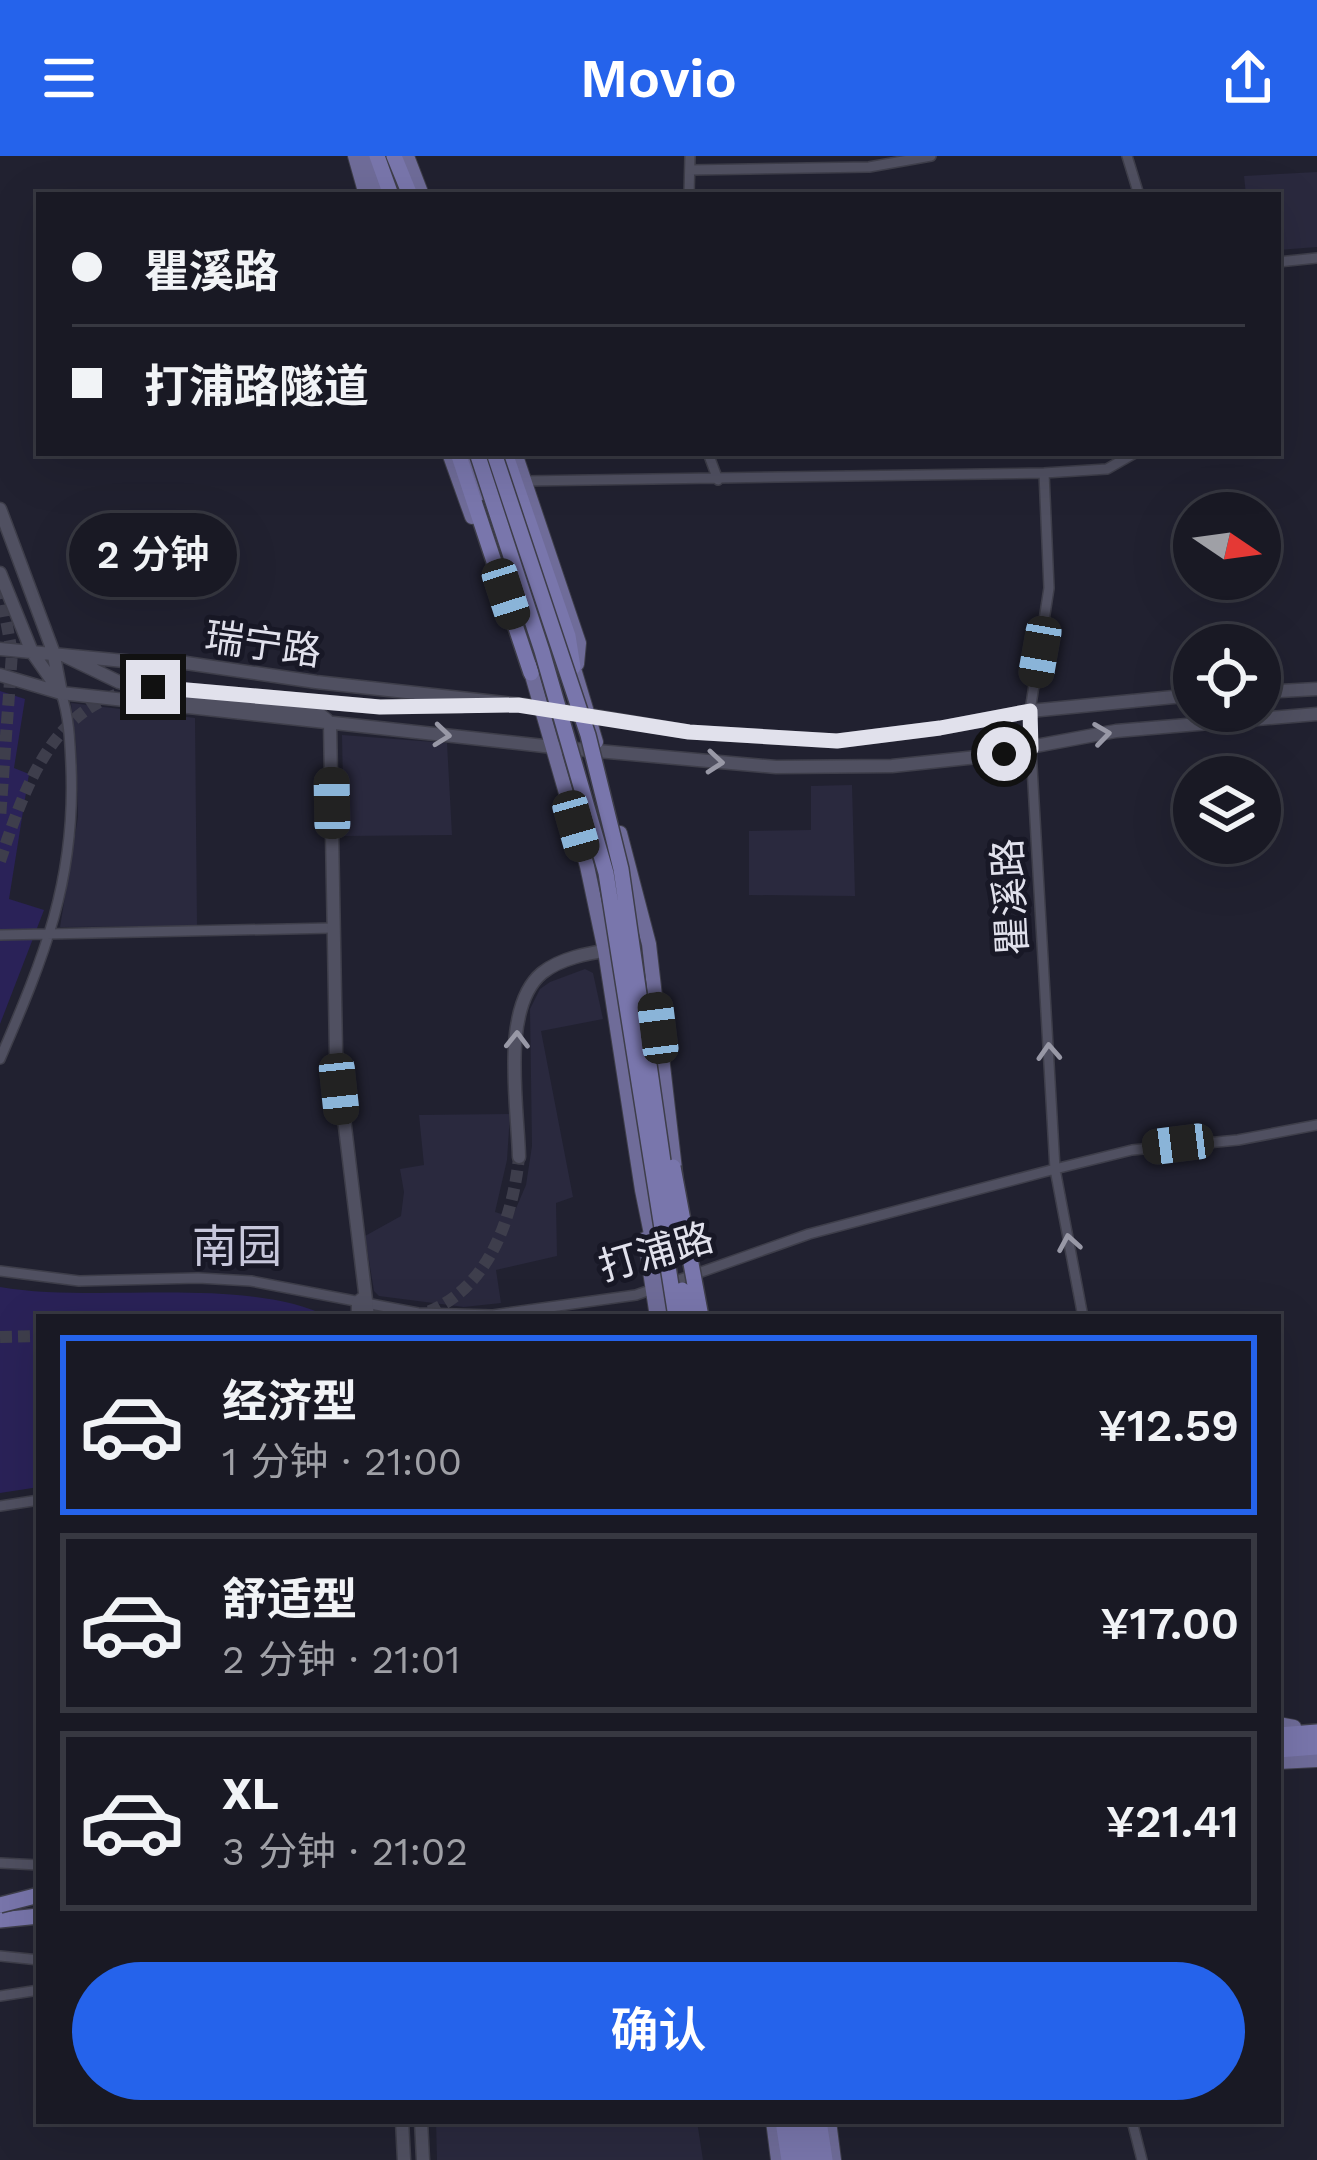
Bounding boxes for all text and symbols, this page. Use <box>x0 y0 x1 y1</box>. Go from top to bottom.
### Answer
icon: menu <box>36 45 102 111</box>
icon: share <box>1215 45 1281 111</box>
text: Movio <box>580 47 737 110</box>
text: 瞿溪路 <box>144 245 279 298</box>
text: 打浦路隧道 <box>144 360 369 413</box>
north arrow <box>1173 492 1281 600</box>
map controls <box>1173 492 1281 864</box>
callout: 2 分钟 <box>69 513 237 597</box>
text: 2 分钟 <box>97 532 209 577</box>
car <box>478 554 534 634</box>
car <box>1016 613 1064 691</box>
street label: 瑞宁路 <box>202 614 324 674</box>
button: locate <box>1173 624 1281 732</box>
route end <box>126 660 180 714</box>
one-way arrow <box>433 722 452 747</box>
one-way arrow <box>1092 722 1111 748</box>
route start <box>977 727 1031 781</box>
one-way arrow <box>706 749 725 774</box>
button: layers <box>1173 756 1281 864</box>
car <box>313 767 351 839</box>
car <box>549 786 603 866</box>
street label: 瞿溪路 <box>984 837 1036 957</box>
car <box>636 990 680 1066</box>
one-way arrow <box>503 1030 529 1049</box>
one-way arrow <box>1036 1042 1062 1061</box>
car <box>317 1051 361 1127</box>
car <box>1140 1122 1216 1166</box>
street label: 打浦路 <box>594 1214 718 1290</box>
district label: 南园 <box>192 1220 282 1273</box>
one-way arrow <box>1057 1233 1083 1253</box>
icon: car <box>78 1371 186 1479</box>
text: 经济型 <box>222 1375 357 1428</box>
text: ¥12.59 <box>1098 1399 1239 1452</box>
text: 1 分钟 · 21:00 <box>222 1439 462 1484</box>
icon: car <box>78 1569 186 1677</box>
text: 舒适型 <box>222 1573 357 1626</box>
text: ¥17.00 <box>1100 1597 1239 1650</box>
text: 2 分钟 · 21:01 <box>222 1637 460 1682</box>
icon: car <box>78 1767 186 1875</box>
text: XL <box>222 1767 279 1820</box>
text: ¥21.41 <box>1106 1795 1239 1848</box>
text: 3 分钟 · 21:02 <box>222 1829 468 1874</box>
button: 确认 <box>72 1962 1245 2100</box>

